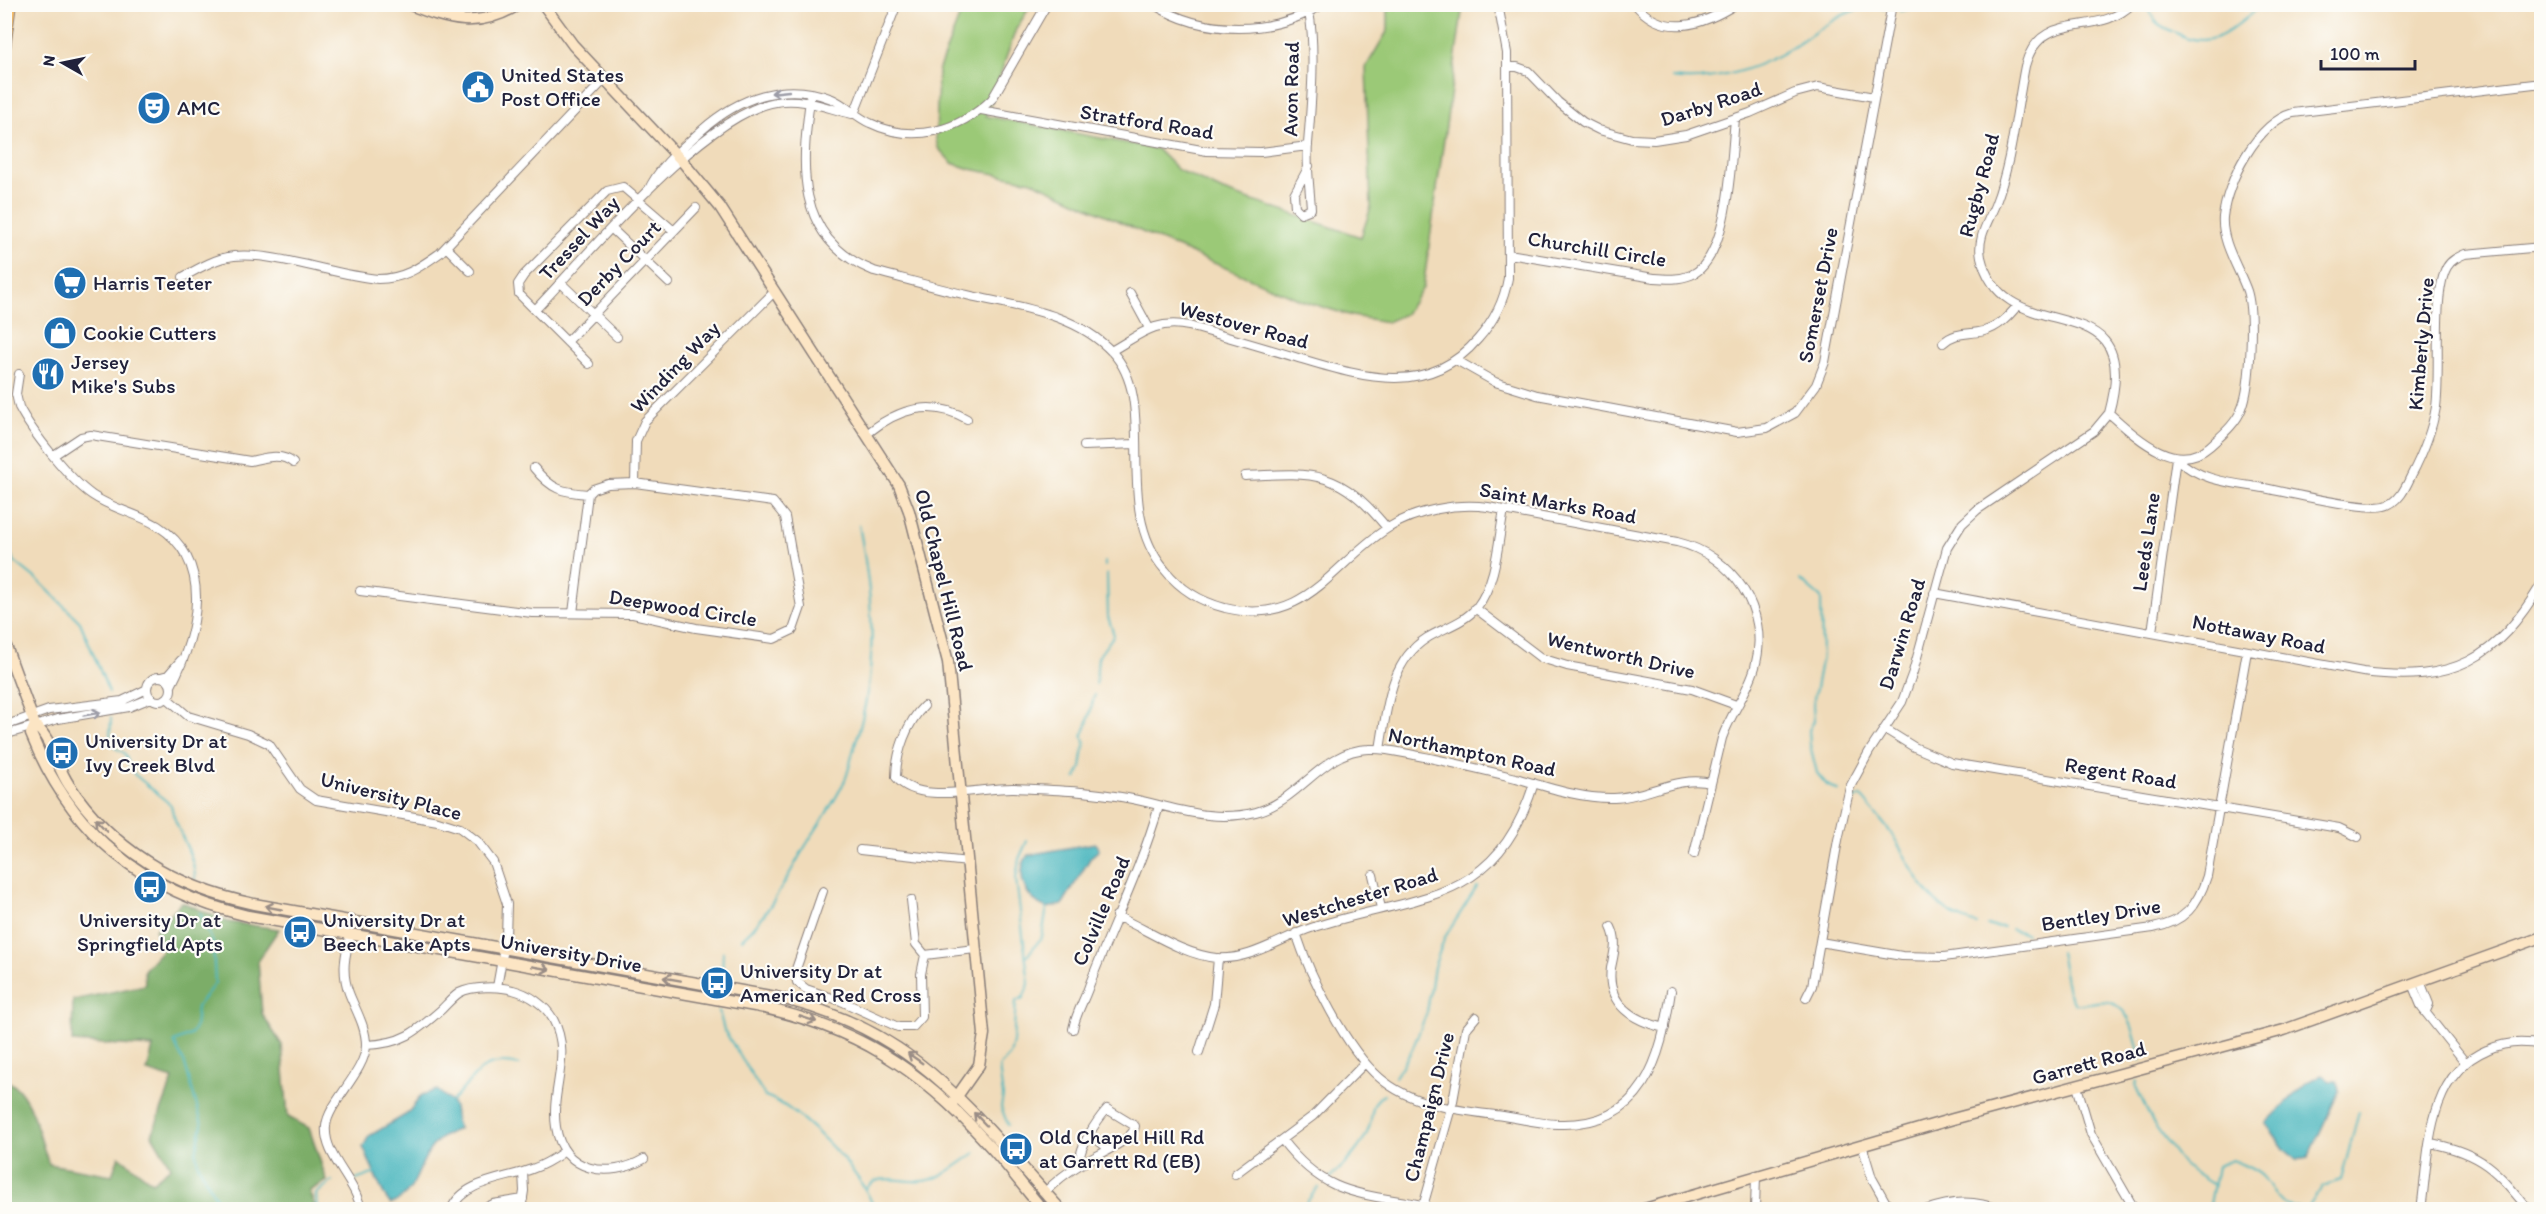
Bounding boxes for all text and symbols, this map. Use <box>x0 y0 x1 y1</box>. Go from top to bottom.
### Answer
north arrow <box>33 33 93 93</box>
scale bar <box>2321 33 2416 71</box>
street label: Avon Road <box>1277 41 1304 137</box>
text: 100 m <box>2330 43 2380 65</box>
text: N <box>38 54 59 68</box>
place label: United States Post Office <box>501 62 624 111</box>
public building icon: United States Post Office <box>460 69 496 105</box>
street label: Darby Road <box>1657 75 1765 132</box>
one-way arrow <box>771 87 791 98</box>
theatre icon: AMC <box>136 90 172 126</box>
place label: AMC <box>177 95 220 120</box>
street label: Stratford Road <box>1078 99 1216 144</box>
street label: Rugby Road <box>1953 130 2005 240</box>
street label: Tressel Way <box>533 190 624 285</box>
street label: Derby Court <box>571 214 666 311</box>
street label: Churchill Circle <box>1526 225 1668 272</box>
street label: Somerset Drive <box>1792 225 1843 365</box>
supermarket icon: Harris Teeter <box>52 265 88 301</box>
place label: Harris Teeter <box>93 270 212 295</box>
street label: Kimberly Drive <box>2402 276 2439 412</box>
street label: Westover Road <box>1177 295 1312 354</box>
shop icon: Cookie Cutters <box>42 315 78 351</box>
street label: Winding Way <box>625 315 725 418</box>
place label: Cookie Cutters <box>83 320 217 345</box>
place label: Jersey Mike's Subs <box>71 349 176 398</box>
restaurant icon: Jersey Mike's Subs <box>30 356 66 392</box>
street label: Saint Marks Road <box>1478 476 1639 529</box>
street label: Old Chapel Hill Road <box>910 486 979 673</box>
street label: Leeds Lane <box>2126 491 2165 593</box>
street label: Darwin Road <box>1873 575 1930 693</box>
street label: Deepwood Circle <box>607 583 759 632</box>
street label: Nottaway Road <box>2190 608 2328 659</box>
street label: Wentworth Drive <box>1545 625 1698 684</box>
one-way arrow <box>82 708 102 719</box>
street label: Northampton Road <box>1386 722 1558 781</box>
place label: University Dr at Ivy Creek Blvd <box>85 728 227 777</box>
bus stop icon: University Dr at Ivy Creek Blvd <box>44 735 80 771</box>
street label: Regent Road <box>2063 751 2179 794</box>
street label: University Place <box>318 766 464 825</box>
one-way arrow <box>94 818 109 833</box>
street label: Colville Road <box>1066 852 1135 970</box>
street label: Westchester Road <box>1279 861 1440 932</box>
bus stop icon: University Dr at Springfield Apts <box>132 869 168 905</box>
street label: Bentley Drive <box>2039 893 2162 936</box>
one-way arrow <box>264 902 284 913</box>
place label: University Dr at Springfield Apts <box>77 907 223 956</box>
place label: University Dr at Beech Lake Apts <box>323 907 471 956</box>
bus stop icon: University Dr at Beech Lake Apts <box>282 914 318 950</box>
street label: University Drive <box>498 928 644 977</box>
place label: University Dr at American Red Cross <box>740 958 921 1007</box>
one-way arrow <box>531 963 551 974</box>
bus stop icon: University Dr at American Red Cross <box>699 965 735 1001</box>
one-way arrow <box>663 973 683 984</box>
one-way arrow <box>798 1014 817 1025</box>
street label: Champaign Drive <box>1398 1029 1459 1184</box>
street label: Garrett Road <box>2029 1035 2149 1090</box>
one-way arrow <box>907 1052 924 1064</box>
one-way arrow <box>973 1112 987 1127</box>
place label: Old Chapel Hill Rd at Garrett Rd (EB) <box>1039 1124 1204 1173</box>
bus stop icon: Old Chapel Hill Rd at Garrett Rd (EB) <box>998 1131 1034 1167</box>

